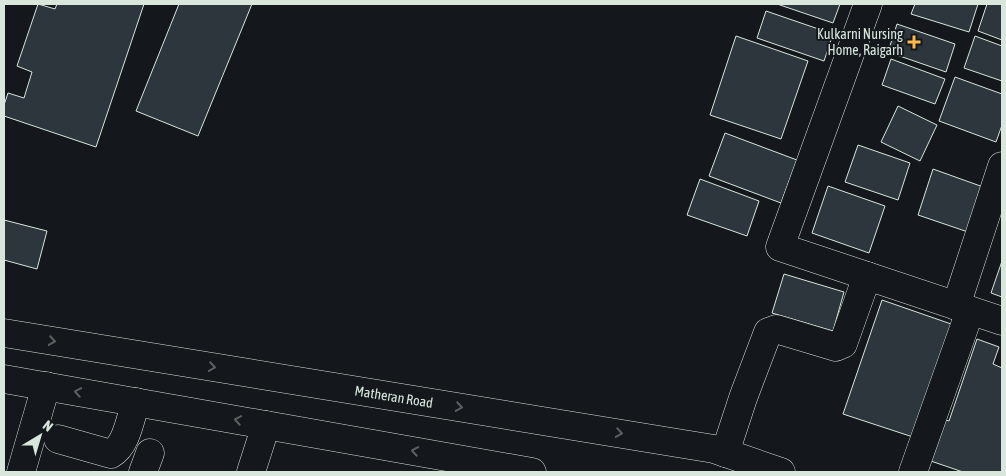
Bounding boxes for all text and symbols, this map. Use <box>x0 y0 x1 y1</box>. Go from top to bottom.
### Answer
place label: Kulkarni Nursing Home, Raigarh <box>817 26 903 58</box>
marker: Kulkarni Nursing Home, Raigarh <box>907 35 921 49</box>
one-way arrow <box>48 335 56 346</box>
one-way arrow <box>209 361 217 372</box>
street label: Matheran Road <box>354 382 434 411</box>
one-way arrow <box>74 387 82 397</box>
one-way arrow <box>455 402 463 412</box>
north arrow <box>15 411 65 461</box>
one-way arrow <box>234 415 242 426</box>
text: N <box>40 417 56 435</box>
one-way arrow <box>615 428 624 438</box>
one-way arrow <box>411 447 420 457</box>

